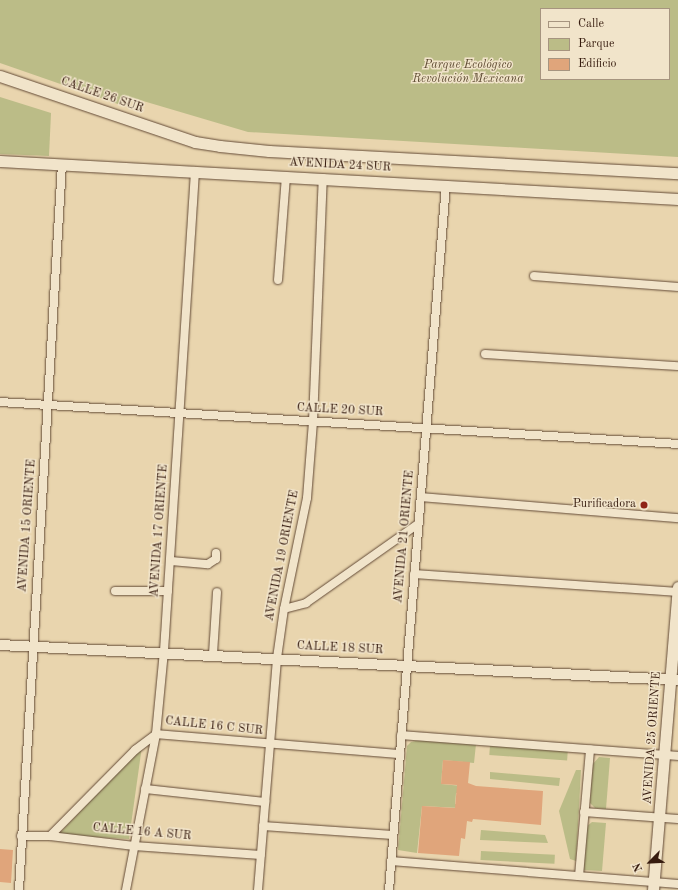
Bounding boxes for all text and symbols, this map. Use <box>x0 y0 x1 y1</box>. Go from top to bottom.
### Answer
legend <box>540 8 670 80</box>
text: Calle <box>578 18 604 30</box>
text: Parque <box>578 38 614 50</box>
text: Edificio <box>578 58 617 70</box>
park label: Parque Ecológico Revolución Mexicana <box>412 59 524 87</box>
street label: CALLE 26 SUR <box>59 75 145 117</box>
street label: AVENIDA 24 SUR <box>289 156 391 176</box>
street label: CALLE 20 SUR <box>296 402 384 420</box>
street label: AVENIDA 15 ORIENTE <box>16 459 40 593</box>
street label: AVENIDA 17 ORIENTE <box>148 464 172 598</box>
street label: AVENIDA 21 ORIENTE <box>392 470 418 604</box>
street label: AVENIDA 19 ORIENTE <box>263 489 303 623</box>
place label: Purificadora <box>573 498 636 512</box>
marker: Purificadora <box>639 500 649 510</box>
street label: CALLE 18 SUR <box>296 640 384 658</box>
street label: AVENIDA 25 ORIENTE <box>641 671 665 805</box>
street label: CALLE 16 C SUR <box>164 715 264 739</box>
street label: CALLE 16 A SUR <box>92 822 192 844</box>
north arrow <box>630 842 670 882</box>
text: N <box>632 861 645 873</box>

